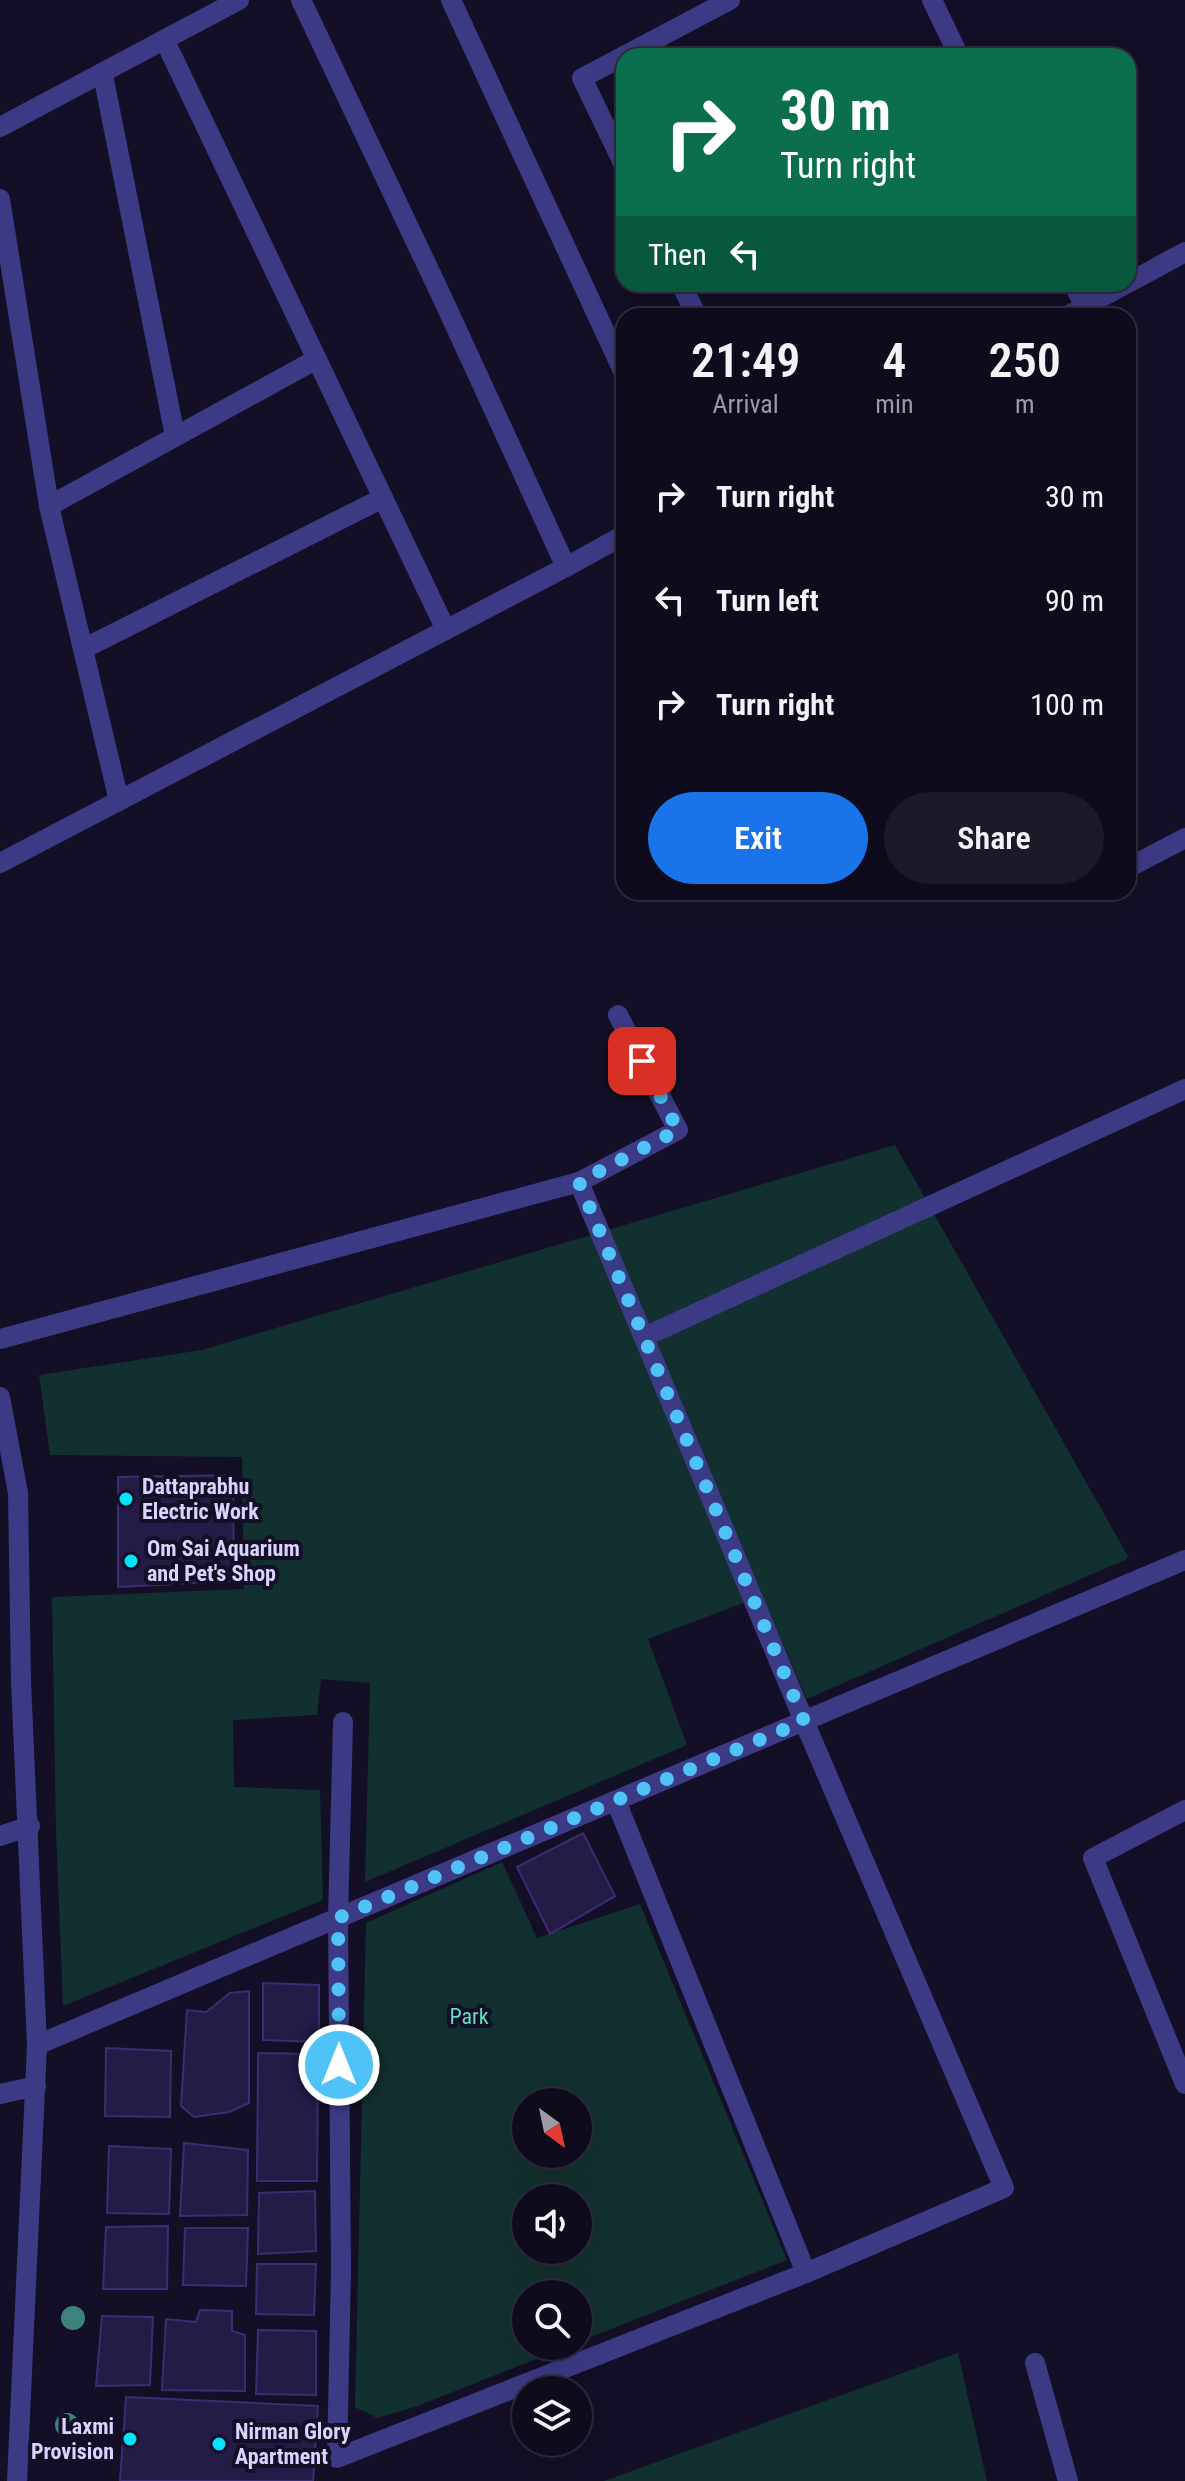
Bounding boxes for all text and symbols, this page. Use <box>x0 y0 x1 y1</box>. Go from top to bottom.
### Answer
text: 30 m <box>780 78 891 144</box>
icon: right <box>648 80 752 184</box>
text: Turn right <box>780 145 916 187</box>
icon: left <box>723 232 767 276</box>
text: Then <box>648 237 707 272</box>
text: 21:49 <box>691 332 800 389</box>
text: 4 <box>882 332 906 389</box>
text: 250 <box>989 332 1061 389</box>
text: Arrival <box>713 389 779 419</box>
text: min <box>875 389 913 419</box>
text: m <box>1015 389 1035 419</box>
icon: right <box>648 474 692 518</box>
text: Turn right <box>716 479 834 514</box>
text: 30 m <box>1045 479 1104 514</box>
icon: left <box>648 578 692 622</box>
text: Turn left <box>716 583 819 618</box>
text: 90 m <box>1045 583 1104 618</box>
icon: right <box>648 682 692 726</box>
text: Turn right <box>716 687 834 722</box>
text: 100 m <box>1030 687 1104 722</box>
button: Exit <box>648 792 868 884</box>
button: Share <box>884 792 1104 884</box>
pin <box>608 1027 676 1095</box>
icon: arrive <box>620 1039 664 1083</box>
place label: Dattaprabhu Electric Work <box>142 1474 259 1524</box>
marker: Dattaprabhu Electric Work <box>117 1490 135 1508</box>
place label: Om Sai Aquarium and Pet's Shop <box>147 1536 300 1586</box>
marker: Om Sai Aquarium and Pet's Shop <box>122 1552 140 1570</box>
park label: Park <box>449 2004 489 2029</box>
position arrow <box>297 2023 381 2107</box>
north arrow <box>512 2088 592 2168</box>
map controls <box>512 2088 592 2456</box>
button: sound <box>512 2184 592 2264</box>
button: search <box>512 2280 592 2360</box>
button: layers <box>512 2376 592 2456</box>
place label: Laxmi Provision <box>31 2414 114 2464</box>
place label: Nirman Glory Apartment <box>235 2419 351 2469</box>
marker: Laxmi Provision <box>121 2430 139 2448</box>
marker: Nirman Glory Apartment <box>210 2435 228 2453</box>

